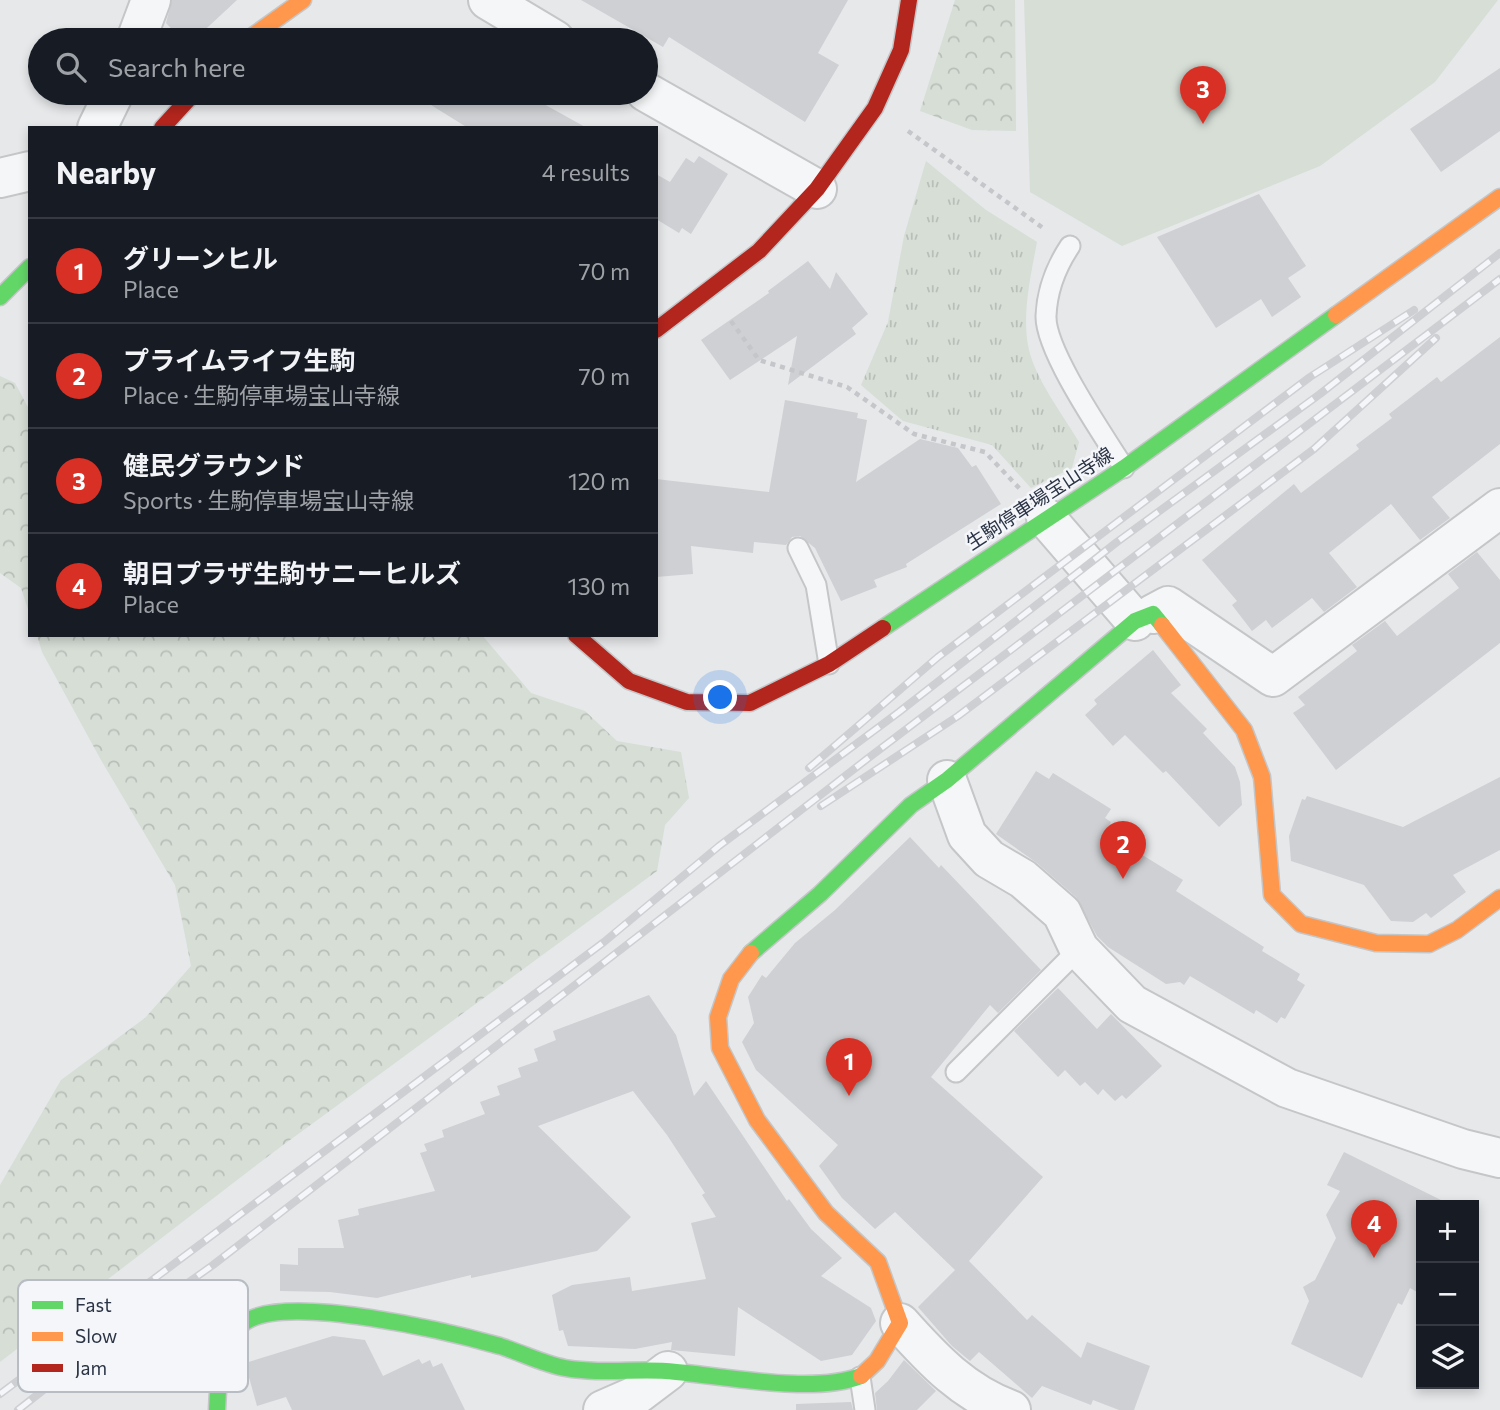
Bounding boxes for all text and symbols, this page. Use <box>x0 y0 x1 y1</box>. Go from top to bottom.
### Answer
search box <box>28 28 658 105</box>
icon: search <box>52 48 90 86</box>
text: Search here <box>108 51 246 82</box>
pin: 3 <box>1180 66 1226 124</box>
text: Nearby <box>56 153 156 190</box>
text: 4 results <box>542 158 630 186</box>
text: グリーンヒル <box>123 242 278 273</box>
text: 1 <box>74 257 84 285</box>
text: 70 m <box>578 257 630 285</box>
text: Place <box>123 275 179 303</box>
text: プライムライフ生駒 <box>123 344 355 375</box>
text: 2 <box>72 362 86 390</box>
text: 70 m <box>578 362 630 390</box>
text: Place · 生駒停車場宝山寺線 <box>123 381 400 409</box>
street label: 生駒停車場宝山寺線 <box>961 442 1117 554</box>
text: 健民グラウンド <box>123 449 305 480</box>
text: 3 <box>72 467 86 495</box>
text: 120 m <box>568 467 630 495</box>
text: Sports · 生駒停車場宝山寺線 <box>123 486 414 514</box>
text: 朝日プラザ生駒サニーヒルズ <box>123 557 461 588</box>
text: 4 <box>72 572 86 600</box>
text: 130 m <box>568 572 630 600</box>
text: Place <box>123 590 179 618</box>
your location <box>703 680 737 714</box>
pin: 2 <box>1100 821 1146 879</box>
pin: 1 <box>826 1038 872 1096</box>
pin: 4 <box>1351 1200 1397 1258</box>
map controls <box>1416 1200 1479 1389</box>
button: + <box>1416 1200 1479 1263</box>
button: − <box>1416 1263 1479 1326</box>
legend <box>18 1280 248 1392</box>
text: Fast <box>75 1293 112 1316</box>
text: Slow <box>75 1324 117 1347</box>
button: layers <box>1416 1326 1479 1389</box>
text: Jam <box>75 1356 107 1379</box>

